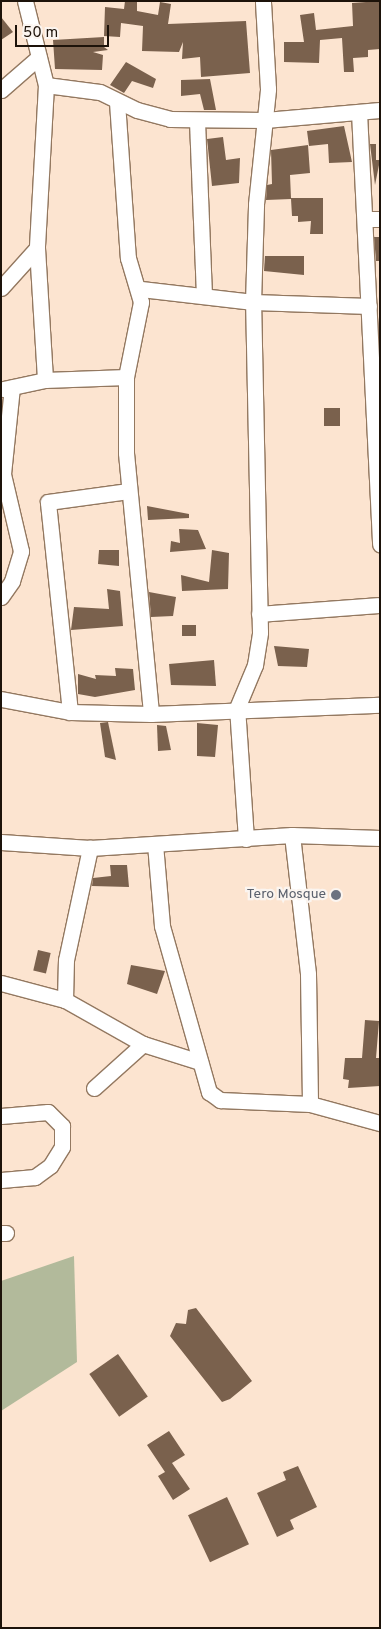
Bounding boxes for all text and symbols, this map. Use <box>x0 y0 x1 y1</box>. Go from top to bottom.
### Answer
scale bar <box>18 15 111 47</box>
text: 50 m <box>23 24 58 43</box>
place label: Tero Mosque <box>247 887 326 903</box>
marker: Tero Mosque <box>330 889 342 901</box>

